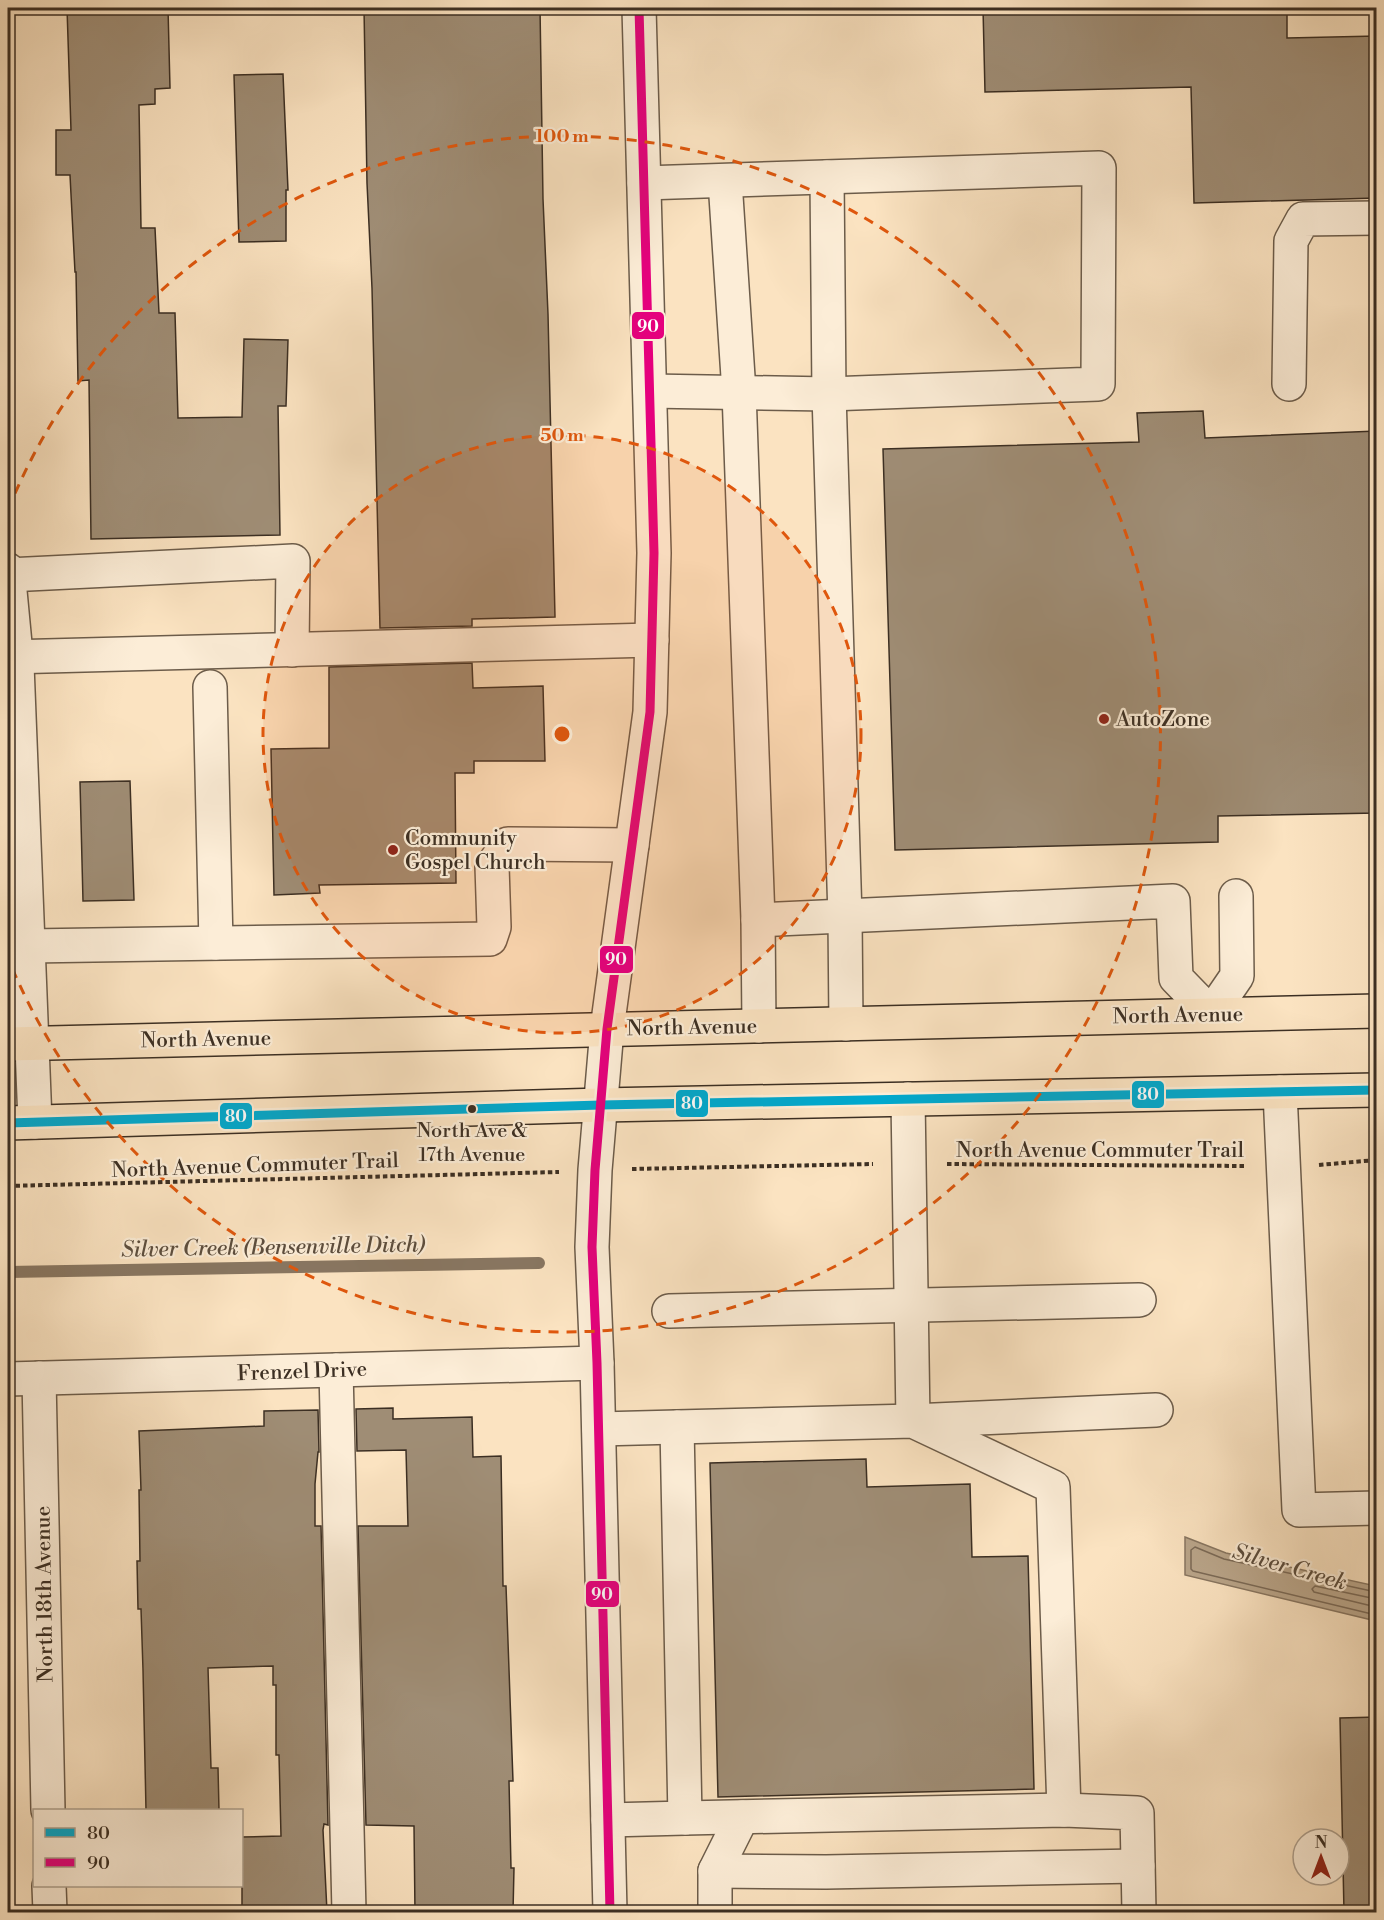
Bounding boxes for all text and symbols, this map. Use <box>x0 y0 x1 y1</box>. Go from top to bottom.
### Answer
text: 100 m <box>535 125 589 148</box>
line badge: 90 <box>631 311 665 340</box>
text: 90 <box>637 317 659 337</box>
text: 50 m <box>540 424 584 447</box>
place label: AutoZone <box>1115 707 1210 733</box>
marker: AutoZone <box>1097 712 1111 726</box>
centre of rings <box>552 724 572 744</box>
place label: Community Gospel Church <box>405 826 546 876</box>
marker: Community Gospel Church <box>386 843 400 857</box>
line badge: 90 <box>599 945 634 974</box>
text: 90 <box>605 950 627 970</box>
street label: North Avenue <box>1113 1002 1244 1030</box>
street label: North Avenue <box>627 1014 758 1042</box>
street label: North Avenue <box>141 1026 272 1054</box>
line badge: 80 <box>1131 1080 1165 1109</box>
text: 80 <box>1137 1085 1159 1105</box>
line badge: 80 <box>675 1089 709 1118</box>
text: 80 <box>681 1094 703 1114</box>
line badge: 80 <box>219 1102 253 1130</box>
marker: North Ave & 17th Avenue <box>466 1103 478 1115</box>
text: 80 <box>225 1107 247 1127</box>
place label: North Ave & 17th Avenue <box>416 1119 528 1168</box>
street label: North Avenue Commuter Trail <box>956 1138 1244 1164</box>
street label: North Avenue Commuter Trail <box>111 1148 399 1184</box>
water label: Silver Creek (Bensenville Ditch) <box>121 1231 426 1264</box>
street label: Frenzel Drive <box>236 1357 368 1387</box>
street label: North 18th Avenue <box>30 1505 60 1683</box>
water label: Silver Creek <box>1229 1538 1350 1597</box>
line badge: 90 <box>585 1580 620 1608</box>
text: 90 <box>591 1585 613 1605</box>
legend <box>33 1809 243 1887</box>
text: 80 <box>87 1822 110 1845</box>
north arrow <box>1291 1827 1351 1887</box>
text: N <box>1315 1833 1328 1853</box>
text: 90 <box>87 1852 110 1875</box>

